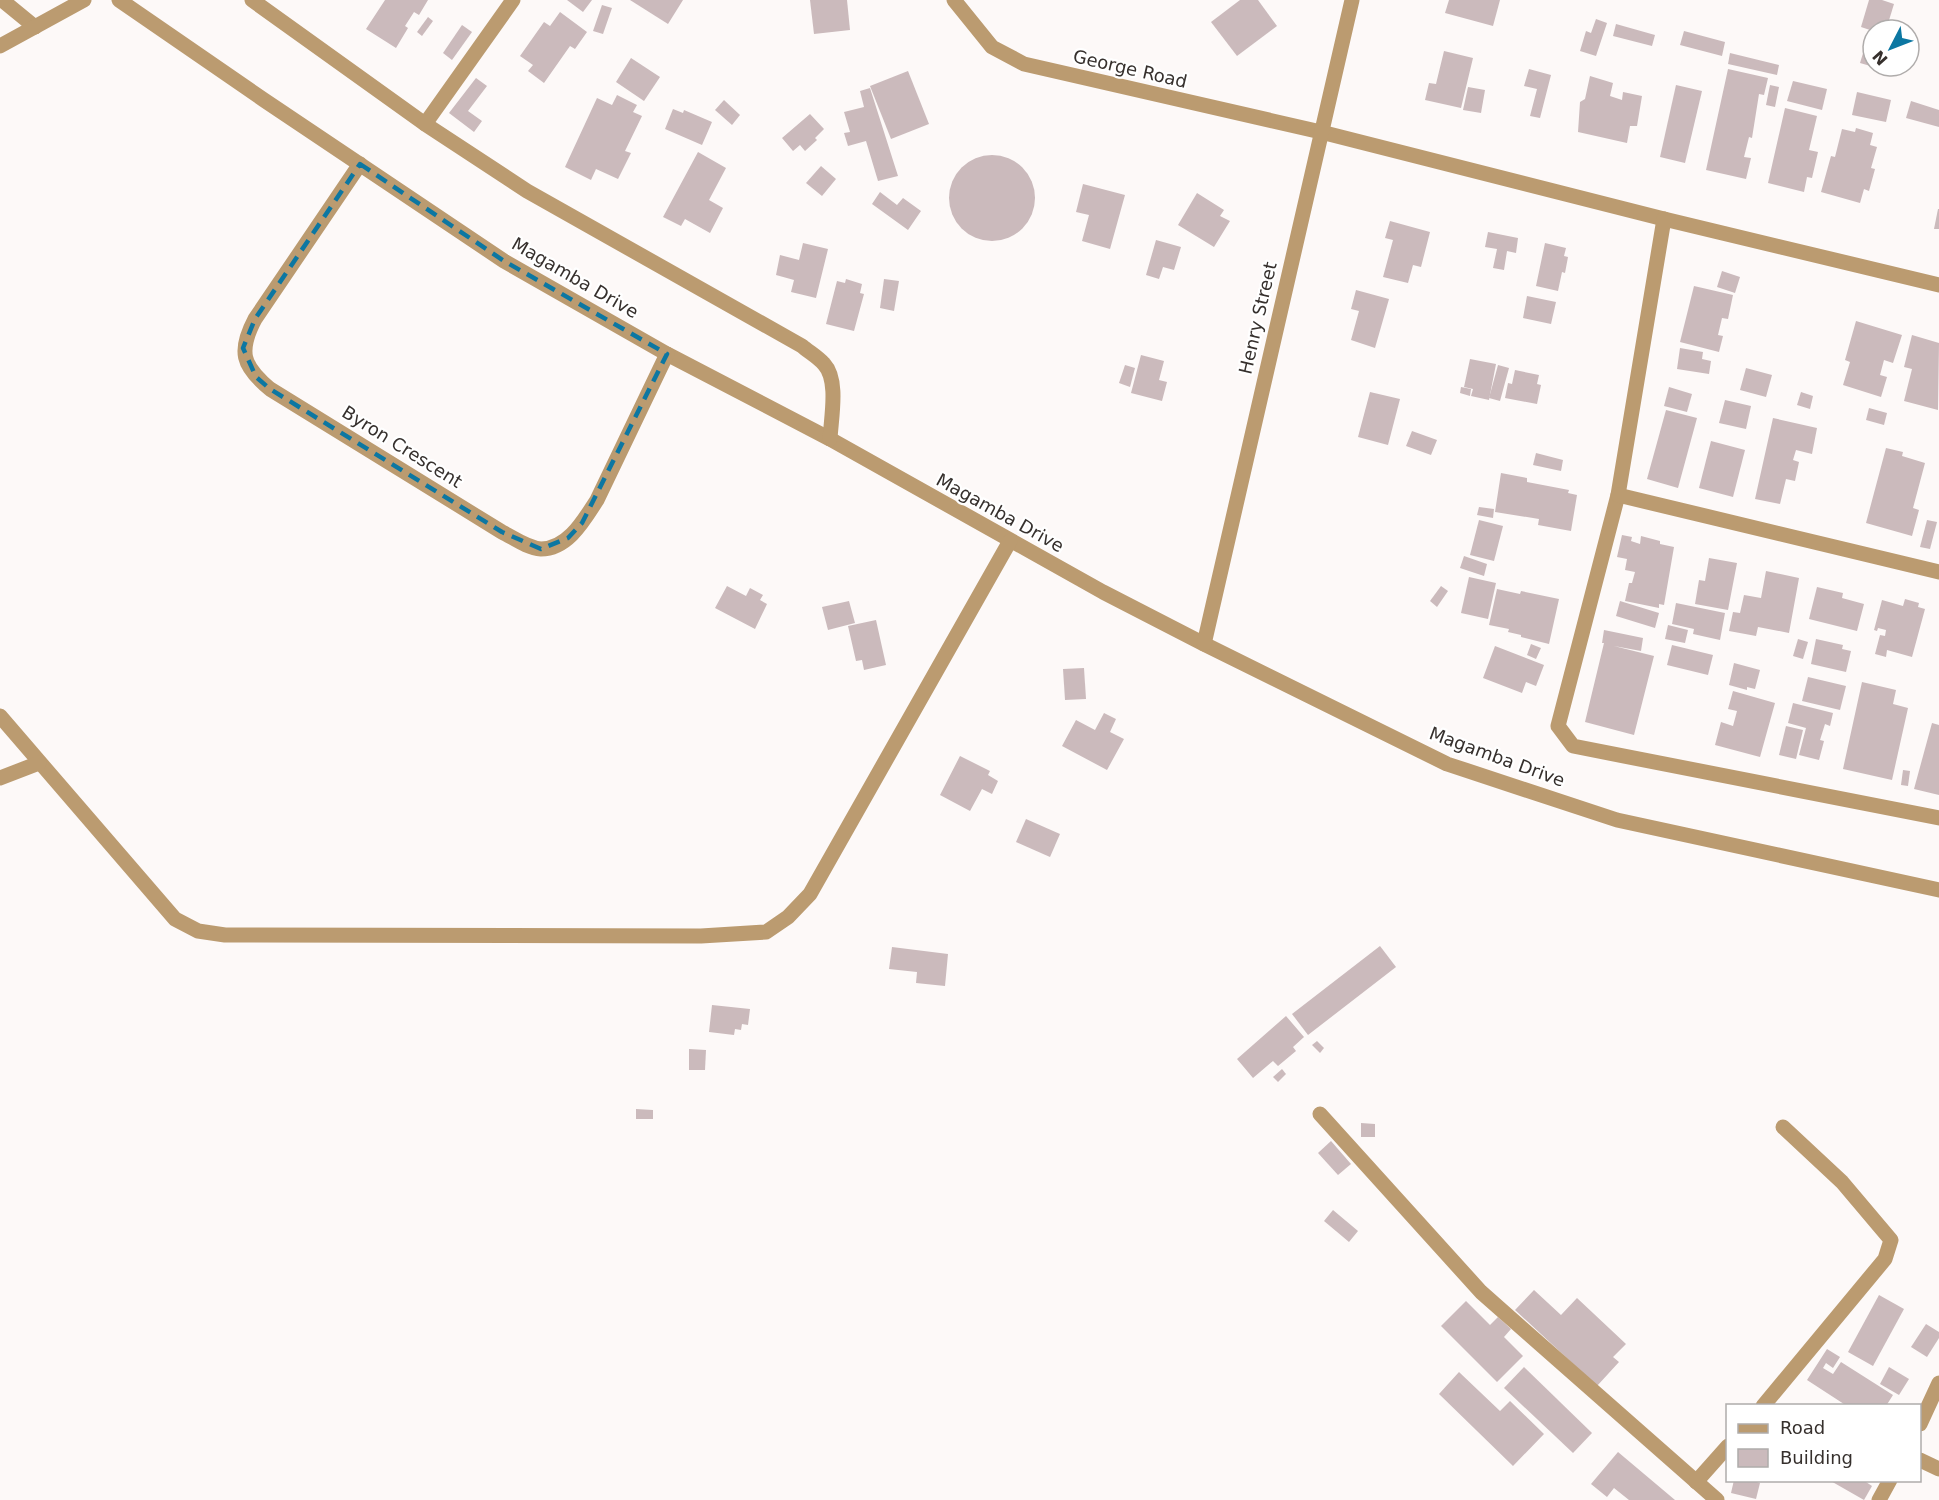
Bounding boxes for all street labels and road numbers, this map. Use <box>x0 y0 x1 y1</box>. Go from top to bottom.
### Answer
street label: George Road <box>1071 45 1189 92</box>
street label: Magamba Drive <box>508 233 642 322</box>
street label: Henry Street <box>1234 260 1281 376</box>
street label: Byron Crescent <box>338 401 466 492</box>
street label: Magamba Drive <box>933 469 1068 556</box>
street label: Magamba Drive <box>1427 722 1568 791</box>

